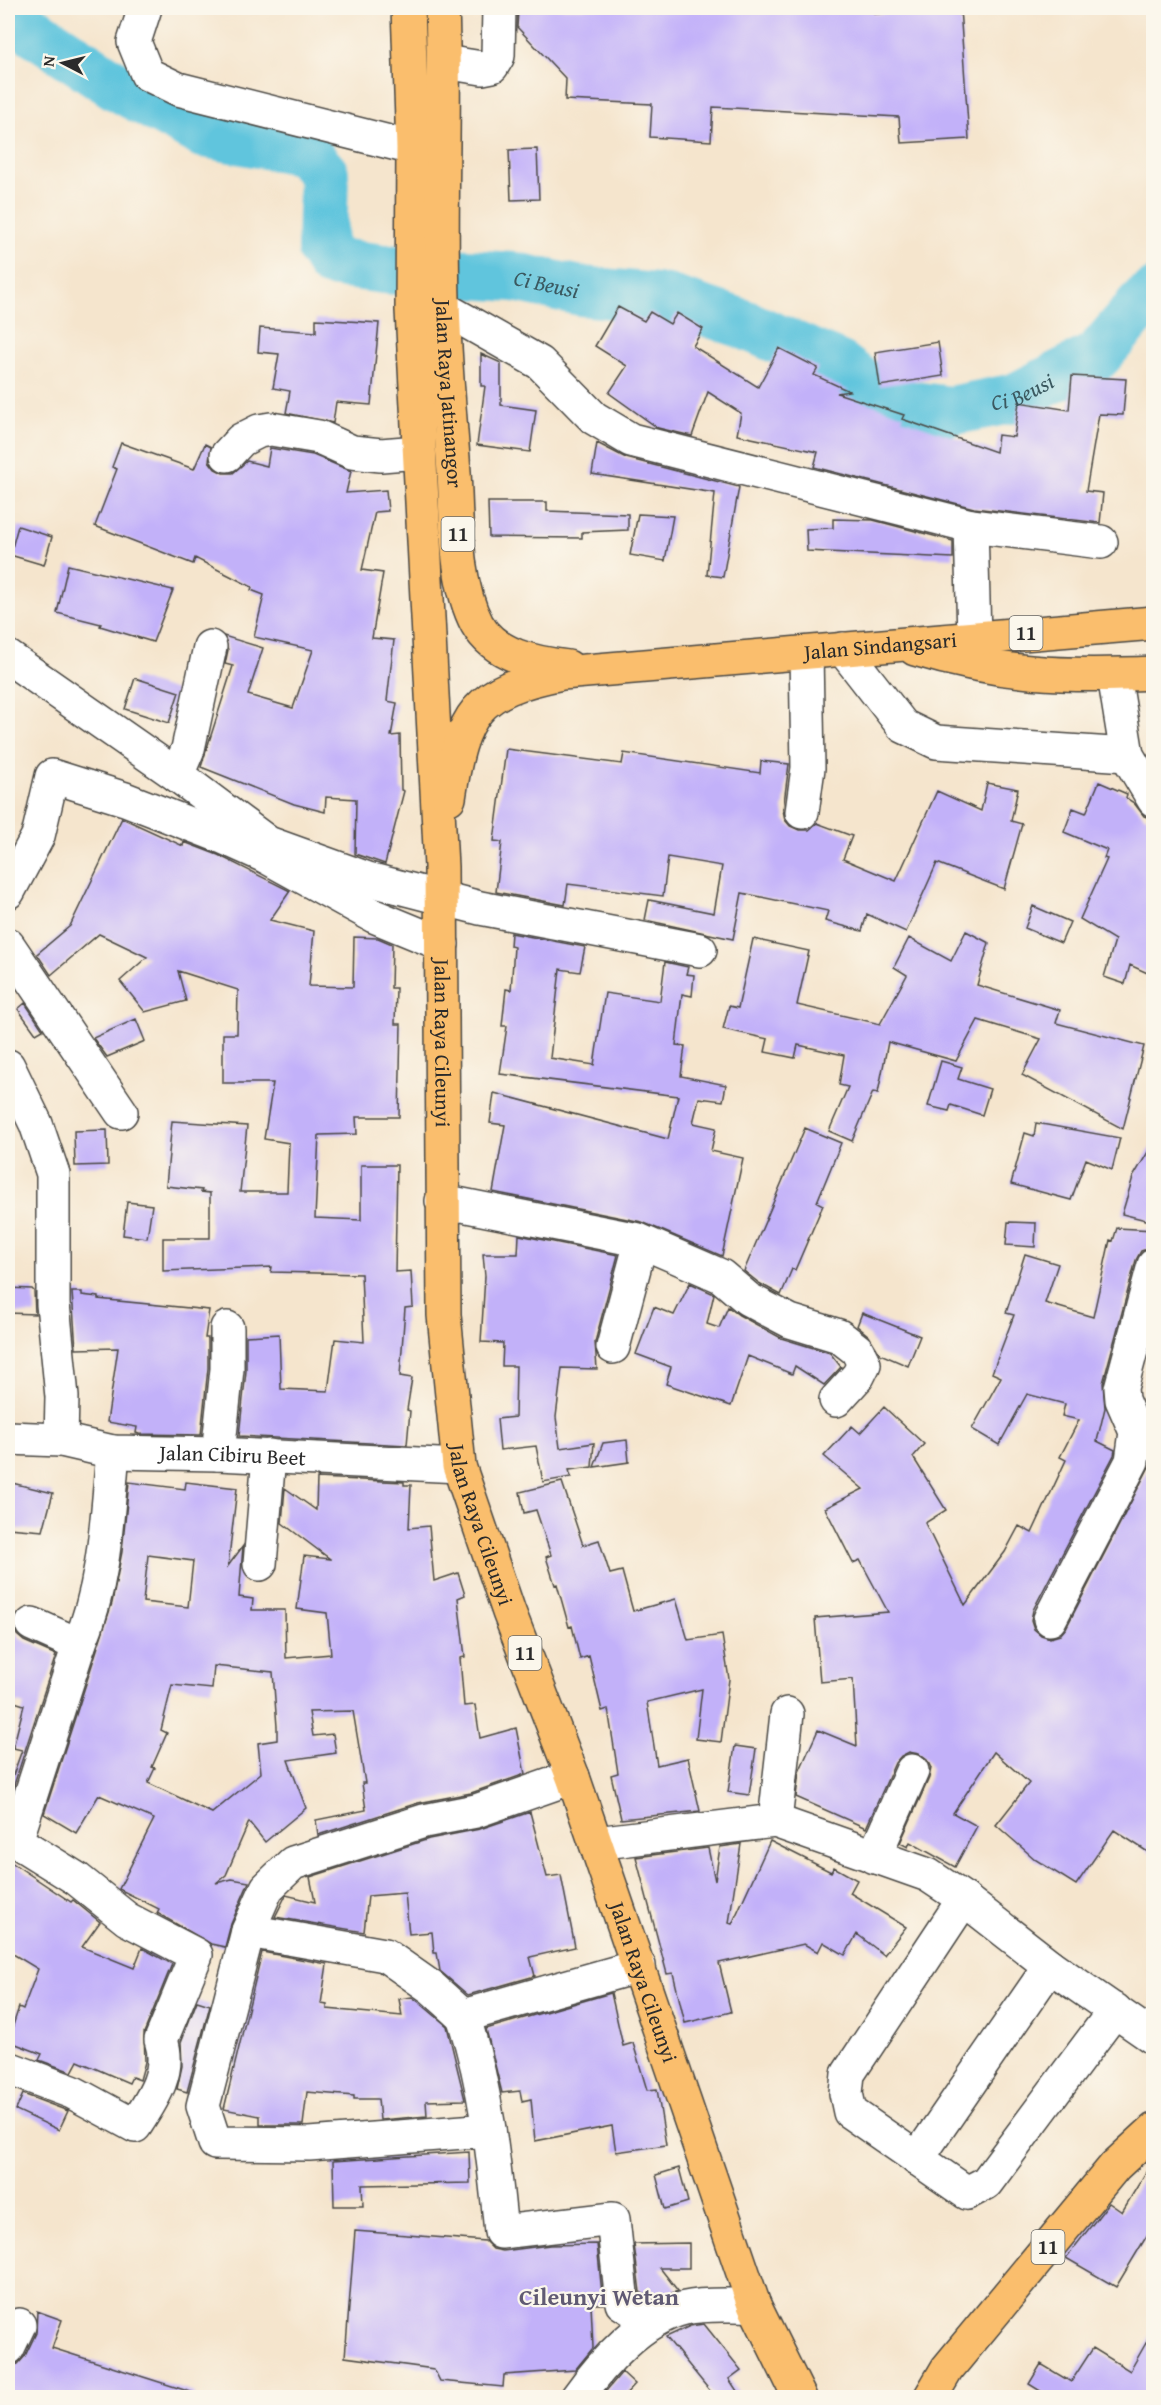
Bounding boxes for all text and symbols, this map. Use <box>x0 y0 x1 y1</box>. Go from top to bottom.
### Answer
north arrow <box>33 33 93 93</box>
text: N <box>36 54 61 68</box>
water label: Ci Beusi <box>511 261 582 306</box>
street label: Jalan Raya Jatinangor <box>428 296 471 489</box>
water label: Ci Beusi <box>988 365 1060 418</box>
road number: 11 <box>442 517 474 551</box>
road number: 11 <box>1010 616 1042 650</box>
street label: Jalan Sindangsari <box>800 624 958 668</box>
street label: Jalan Raya Cileunyi <box>427 956 459 1127</box>
street label: Jalan Cibiru Beet <box>156 1437 307 1473</box>
street label: Jalan Raya Cileunyi <box>442 1440 522 1610</box>
road number: 11 <box>508 1636 542 1670</box>
street label: Jalan Raya Cileunyi <box>601 1895 686 2067</box>
road number: 11 <box>1032 2230 1064 2264</box>
district label: Cileunyi Wetan <box>519 2279 679 2314</box>

